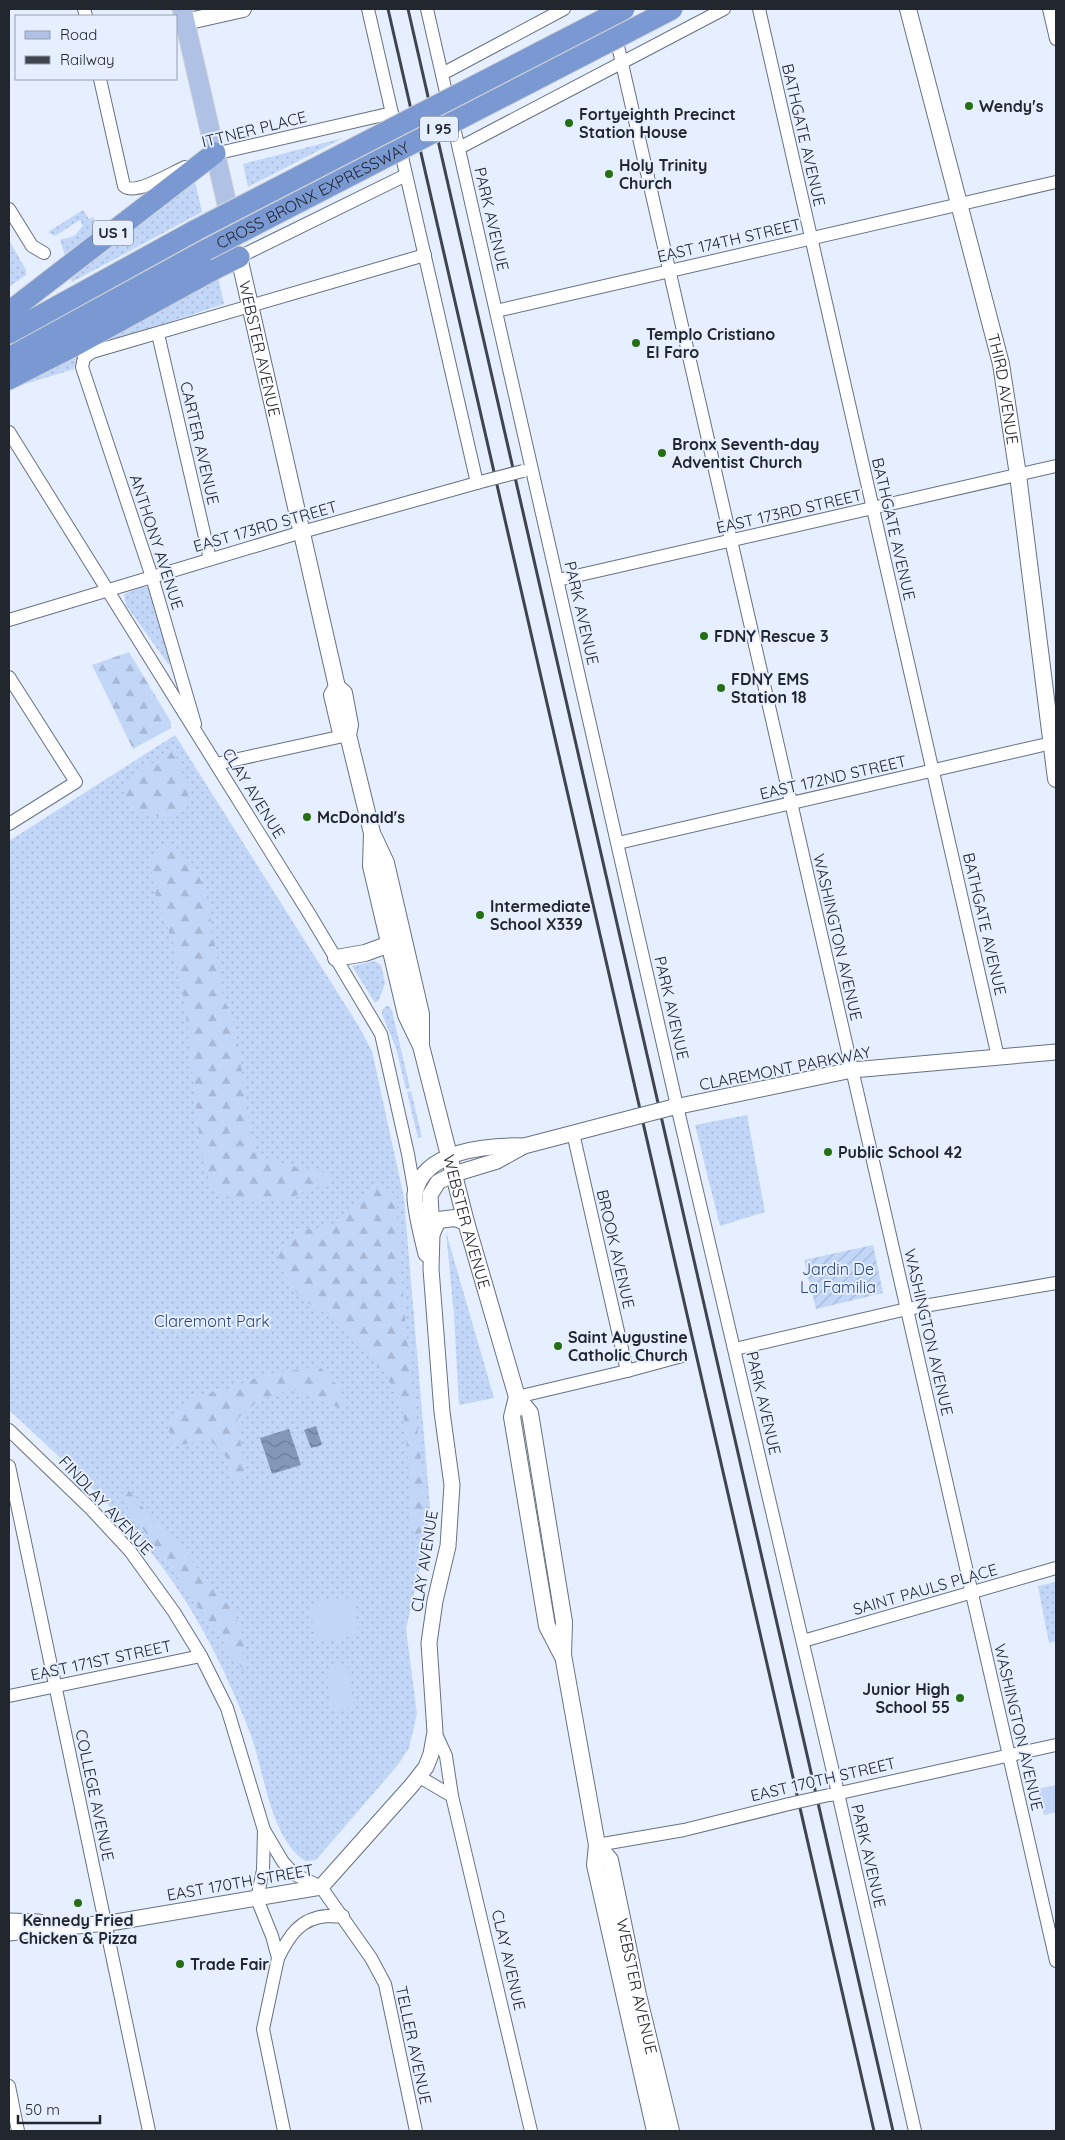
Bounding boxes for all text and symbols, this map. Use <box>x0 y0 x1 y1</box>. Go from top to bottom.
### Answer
legend <box>15 15 178 80</box>
text: Road <box>60 25 97 44</box>
text: Railway <box>60 50 115 69</box>
street label: BATHGATE AVENUE <box>778 62 830 208</box>
place label: Wendy's <box>979 96 1044 116</box>
marker: Wendy's <box>963 100 975 112</box>
place label: Fortyeighth Precinct Station House <box>579 104 736 142</box>
street label: ITTNER PLACE <box>199 106 309 152</box>
road number: I 95 <box>420 116 458 142</box>
marker: Fortyeighth Precinct Station House <box>563 117 575 129</box>
street label: CROSS BRONX EXPRESSWAY <box>213 137 413 253</box>
place label: Holy Trinity Church <box>619 155 707 193</box>
street label: PARK AVENUE <box>470 165 514 273</box>
marker: Holy Trinity Church <box>603 168 615 180</box>
street label: EAST 174TH STREET <box>655 214 803 266</box>
road number: US 1 <box>93 220 133 246</box>
street label: WEBSTER AVENUE <box>235 279 285 418</box>
place label: Templo Cristiano El Faro <box>646 324 775 362</box>
street label: THIRD AVENUE <box>983 331 1023 446</box>
marker: Templo Cristiano El Faro <box>630 337 642 349</box>
street label: CARTER AVENUE <box>176 379 224 507</box>
place label: Bronx Seventh-day Adventist Church <box>672 434 819 472</box>
marker: Bronx Seventh-day Adventist Church <box>656 447 668 459</box>
street label: BATHGATE AVENUE <box>868 456 920 602</box>
street label: ANTHONY AVENUE <box>126 472 188 612</box>
street label: EAST 173RD STREET <box>714 484 864 537</box>
street label: EAST 173RD STREET <box>191 496 340 556</box>
street label: PARK AVENUE <box>560 559 604 667</box>
place label: FDNY Rescue 3 <box>714 626 829 646</box>
marker: FDNY Rescue 3 <box>698 630 710 642</box>
place label: FDNY EMS Station 18 <box>731 669 809 707</box>
marker: FDNY EMS Station 18 <box>715 682 727 694</box>
street label: CLAY AVENUE <box>218 744 290 842</box>
street label: EAST 172ND STREET <box>758 750 909 804</box>
place label: McDonald's <box>317 807 405 827</box>
marker: McDonald's <box>301 811 313 823</box>
street label: BATHGATE AVENUE <box>959 851 1011 997</box>
street label: WASHINGTON AVENUE <box>809 852 867 1022</box>
place label: Intermediate School X339 <box>490 896 591 934</box>
marker: Intermediate School X339 <box>474 909 486 921</box>
street label: PARK AVENUE <box>650 954 694 1062</box>
street label: CLAREMONT PARKWAY <box>697 1042 873 1094</box>
place label: Public School 42 <box>838 1142 962 1162</box>
marker: Public School 42 <box>822 1146 834 1158</box>
street label: WEBSTER AVENUE <box>439 1152 495 1291</box>
street label: BROOK AVENUE <box>593 1188 639 1310</box>
street label: WASHINGTON AVENUE <box>900 1247 958 1417</box>
park label: Jardin De La Familia <box>800 1259 876 1297</box>
park label: Claremont Park <box>154 1311 270 1331</box>
place label: Saint Augustine Catholic Church <box>568 1327 688 1365</box>
marker: Saint Augustine Catholic Church <box>552 1340 564 1352</box>
street label: PARK AVENUE <box>742 1349 786 1457</box>
street label: FINDLAY AVENUE <box>55 1451 157 1559</box>
street label: CLAY AVENUE <box>406 1509 442 1613</box>
street label: SAINT PAULS PLACE <box>851 1559 999 1619</box>
street label: EAST 171ST STREET <box>29 1635 174 1685</box>
street label: WASHINGTON AVENUE <box>990 1642 1048 1812</box>
place label: Junior High School 55 <box>862 1679 950 1717</box>
marker: Junior High School 55 <box>954 1692 966 1704</box>
street label: COLLEGE AVENUE <box>71 1727 119 1863</box>
street label: EAST 170TH STREET <box>748 1752 898 1805</box>
street label: PARK AVENUE <box>847 1802 891 1910</box>
street label: EAST 170TH STREET <box>165 1859 315 1905</box>
marker: Kennedy Fried Chicken & Pizza <box>72 1897 84 1909</box>
street label: CLAY AVENUE <box>488 1908 530 2012</box>
place label: Kennedy Fried Chicken & Pizza <box>19 1910 137 1948</box>
street label: WEBSTER AVENUE <box>612 1917 662 2056</box>
place label: Trade Fair <box>190 1954 269 1974</box>
marker: Trade Fair <box>174 1958 186 1970</box>
street label: TELLER AVENUE <box>392 1984 436 2106</box>
scale bar <box>18 2092 100 2124</box>
text: 50 m <box>25 2100 60 2119</box>

